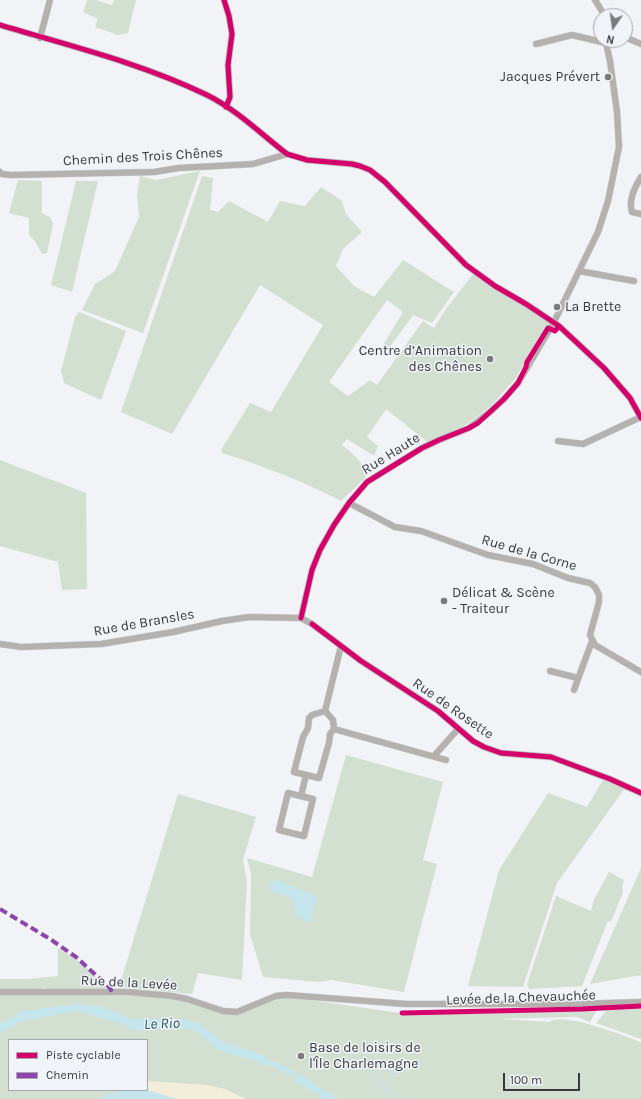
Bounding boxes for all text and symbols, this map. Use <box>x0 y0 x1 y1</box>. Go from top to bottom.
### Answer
north arrow <box>593 8 633 48</box>
text: N <box>605 32 616 46</box>
place label: Jacques Prévert <box>500 69 600 85</box>
marker: Jacques Prévert <box>603 72 613 82</box>
street label: Chemin des Trois Chênes <box>63 144 223 170</box>
place label: La Brette <box>565 299 621 315</box>
marker: La Brette <box>552 302 562 312</box>
place label: Centre d’Animation des Chênes <box>359 343 482 376</box>
marker: Centre d’Animation des Chênes <box>485 354 495 364</box>
street label: Rue Haute <box>359 430 423 478</box>
street label: Rue de la Corne <box>479 531 579 575</box>
place label: Délicat & Scène - Traiteur <box>452 585 555 618</box>
marker: Délicat & Scène - Traiteur <box>439 596 449 606</box>
street label: Rue de Bransles <box>92 606 196 640</box>
street label: Rue de Rosette <box>409 675 497 743</box>
street label: Rue de la Levée <box>80 972 178 994</box>
street label: Levée de la Chevauchée <box>446 987 596 1009</box>
water label: Le Rio <box>144 1014 180 1034</box>
legend <box>8 1039 148 1091</box>
place label: Base de loisirs de l'Île Charlemagne <box>309 1040 421 1072</box>
text: Piste cyclable <box>46 1048 121 1062</box>
marker: Base de loisirs de l'Île Charlemagne <box>296 1051 306 1061</box>
scale bar <box>505 1065 582 1091</box>
text: Chemin <box>46 1068 89 1082</box>
text: 100 m <box>510 1073 542 1087</box>

